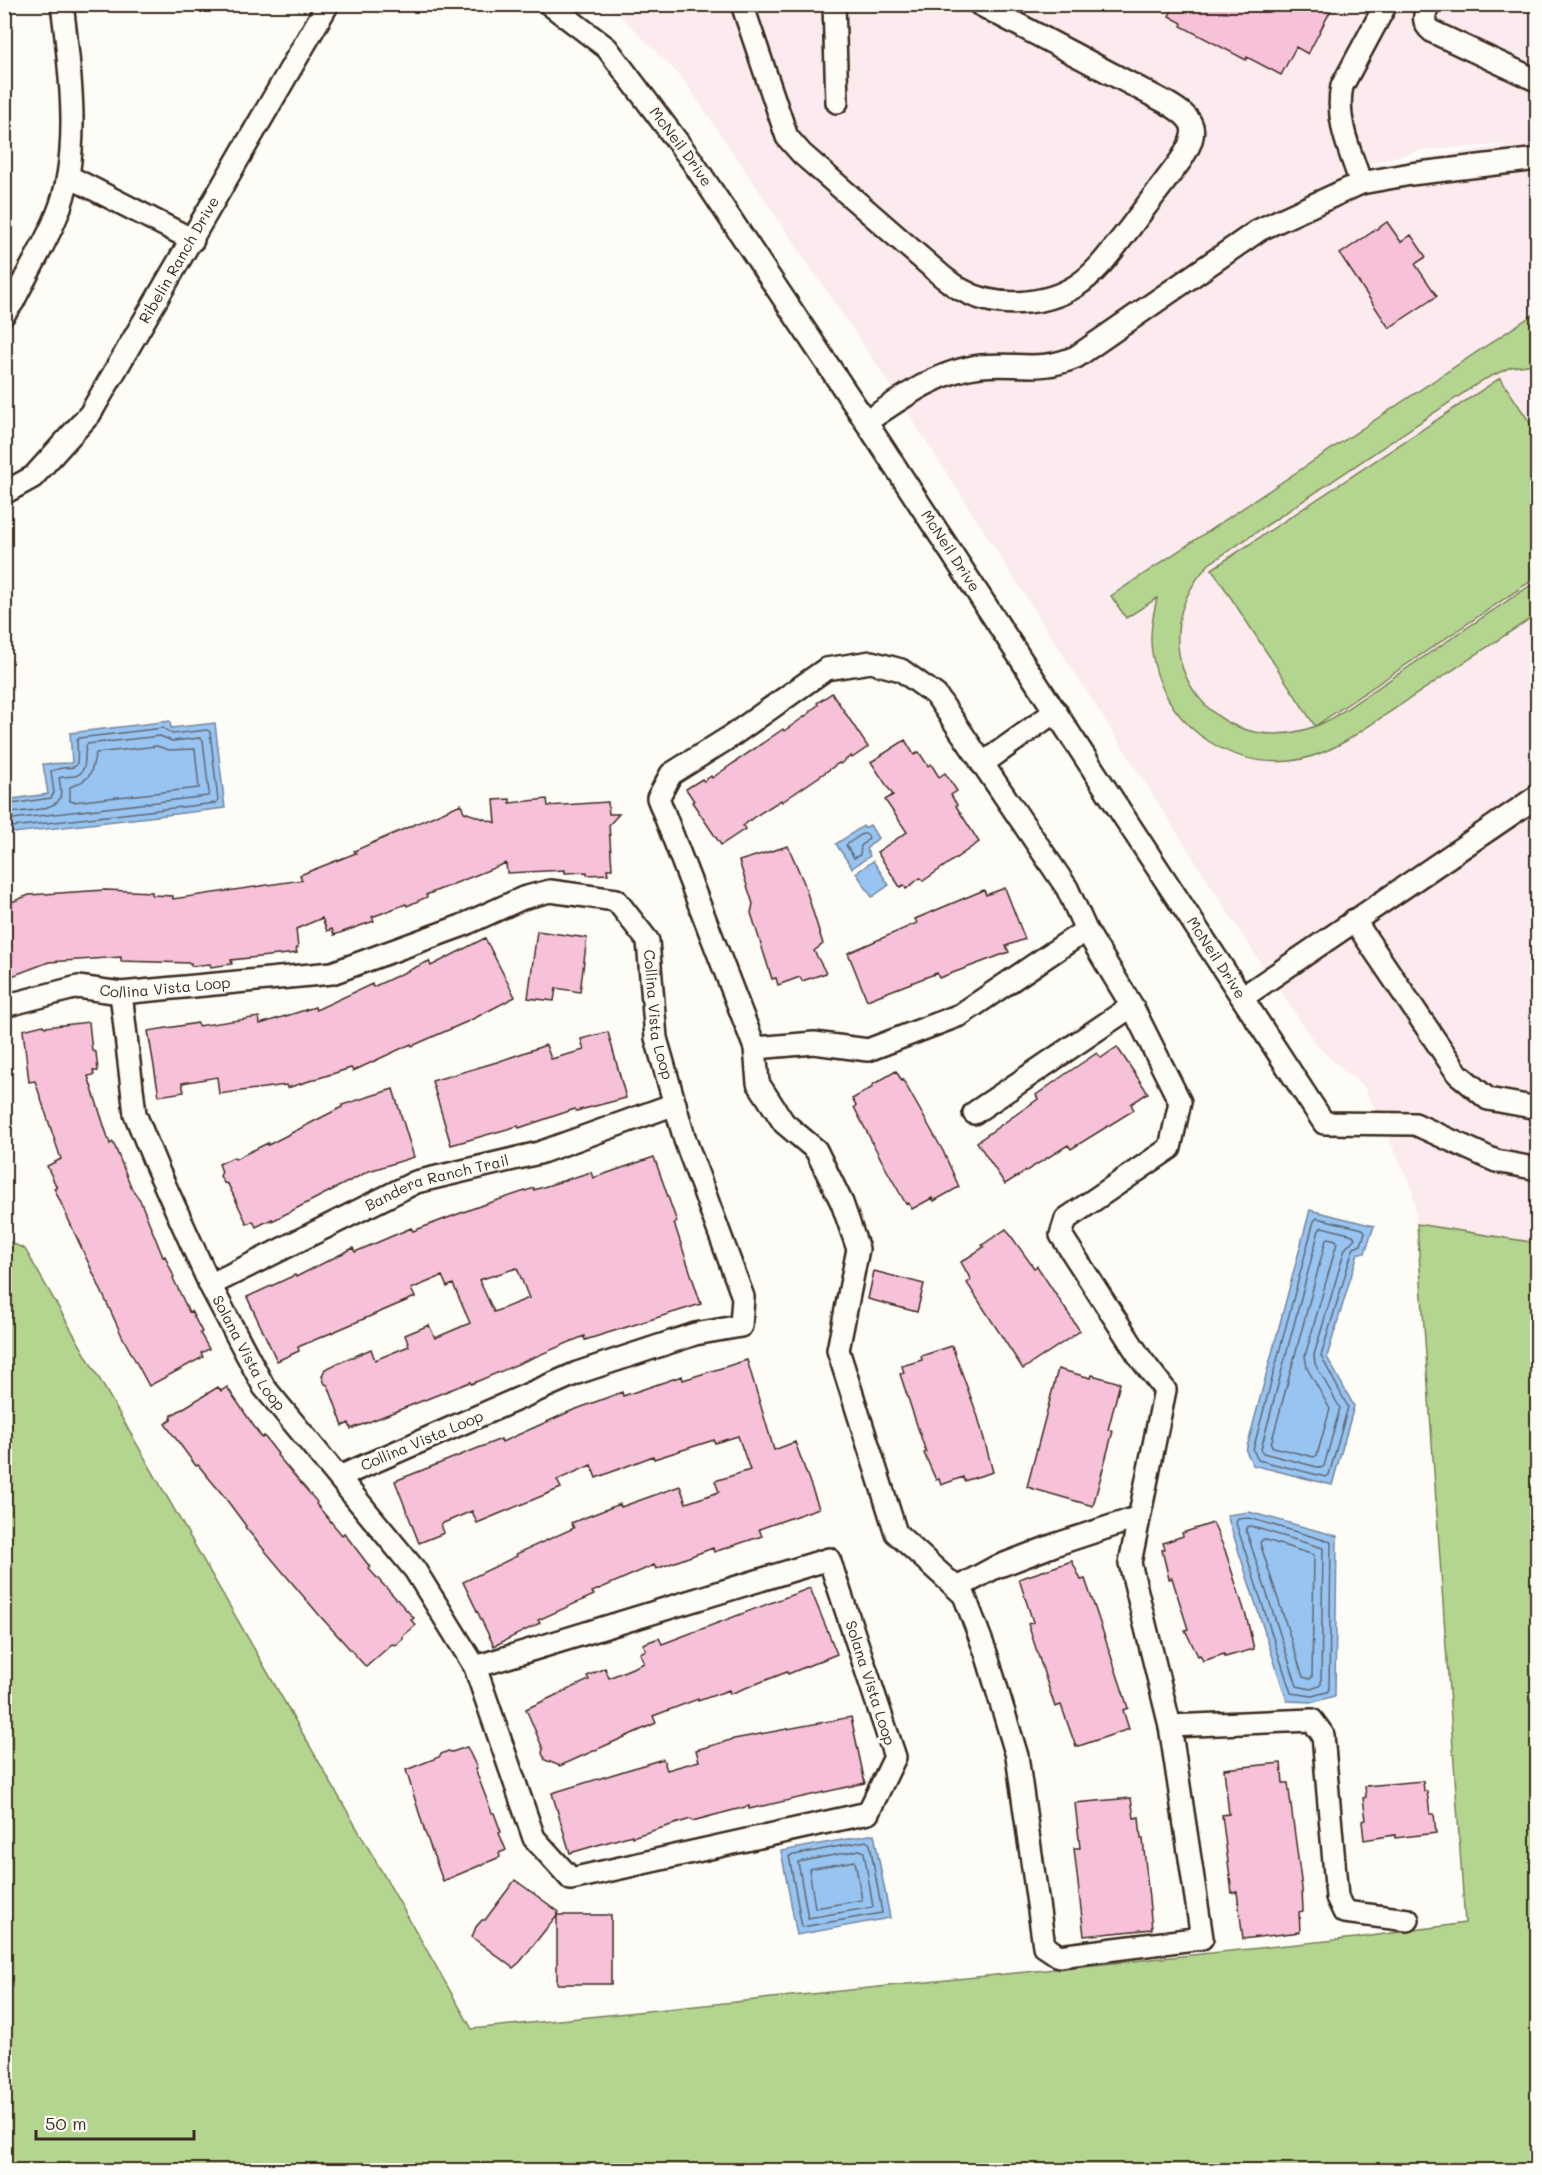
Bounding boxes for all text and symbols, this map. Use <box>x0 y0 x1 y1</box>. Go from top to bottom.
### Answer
street label: McNeil Drive <box>646 102 717 190</box>
street label: Ribelin Ranch Drive <box>134 192 223 327</box>
street label: McNeil Drive <box>917 506 985 595</box>
street label: McNeil Drive <box>1183 913 1251 1002</box>
street label: Collina Vista Loop <box>640 949 678 1082</box>
street label: Collina Vista Loop <box>98 972 231 1002</box>
street label: Bandera Ranch Trail <box>361 1150 510 1215</box>
street label: Solana Vista Loop <box>208 1292 290 1414</box>
street label: Collina Vista Loop <box>357 1405 486 1475</box>
street label: Solana Vista Loop <box>841 1618 901 1748</box>
scale bar <box>36 2103 194 2141</box>
text: 50 m <box>45 2111 87 2135</box>

